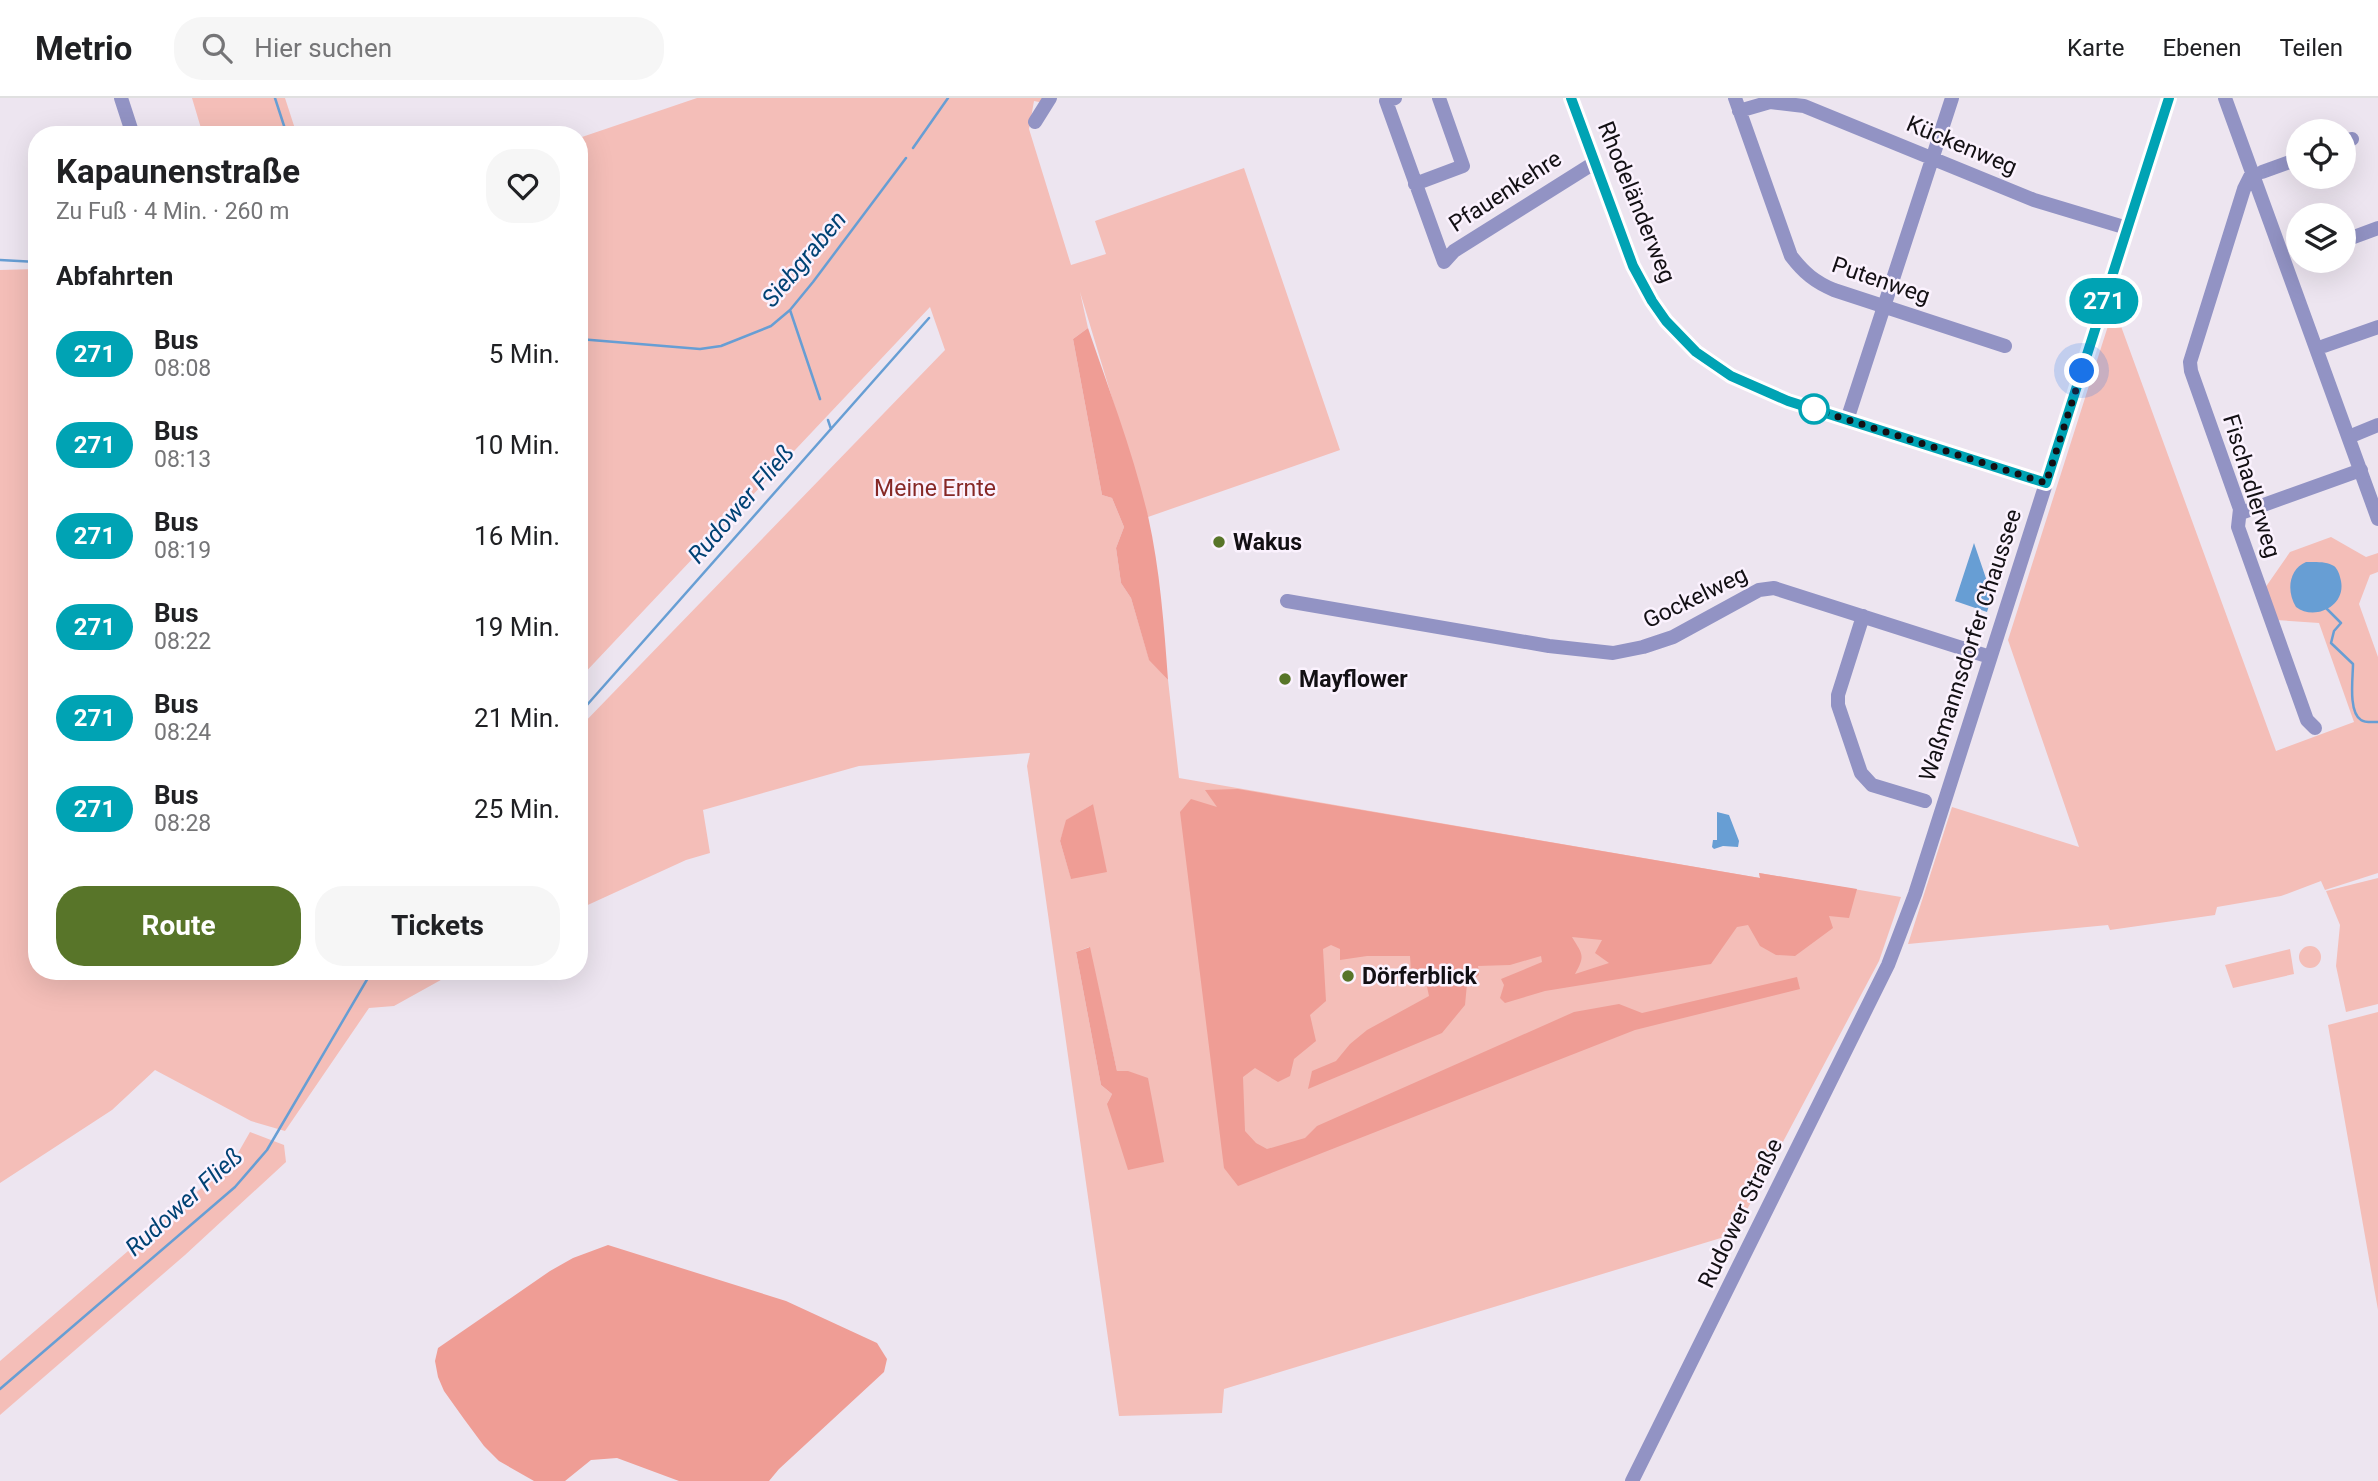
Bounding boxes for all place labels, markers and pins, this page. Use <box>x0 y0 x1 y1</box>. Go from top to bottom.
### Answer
unlabelled marker <box>1799 394 1829 424</box>
place label: Wakus <box>1233 529 1302 556</box>
marker: Wakus <box>1211 534 1227 550</box>
place label: Mayflower <box>1299 666 1408 693</box>
marker: Mayflower <box>1277 671 1293 687</box>
place label: Dörferblick <box>1362 963 1477 990</box>
marker: Dörferblick <box>1340 968 1356 984</box>

